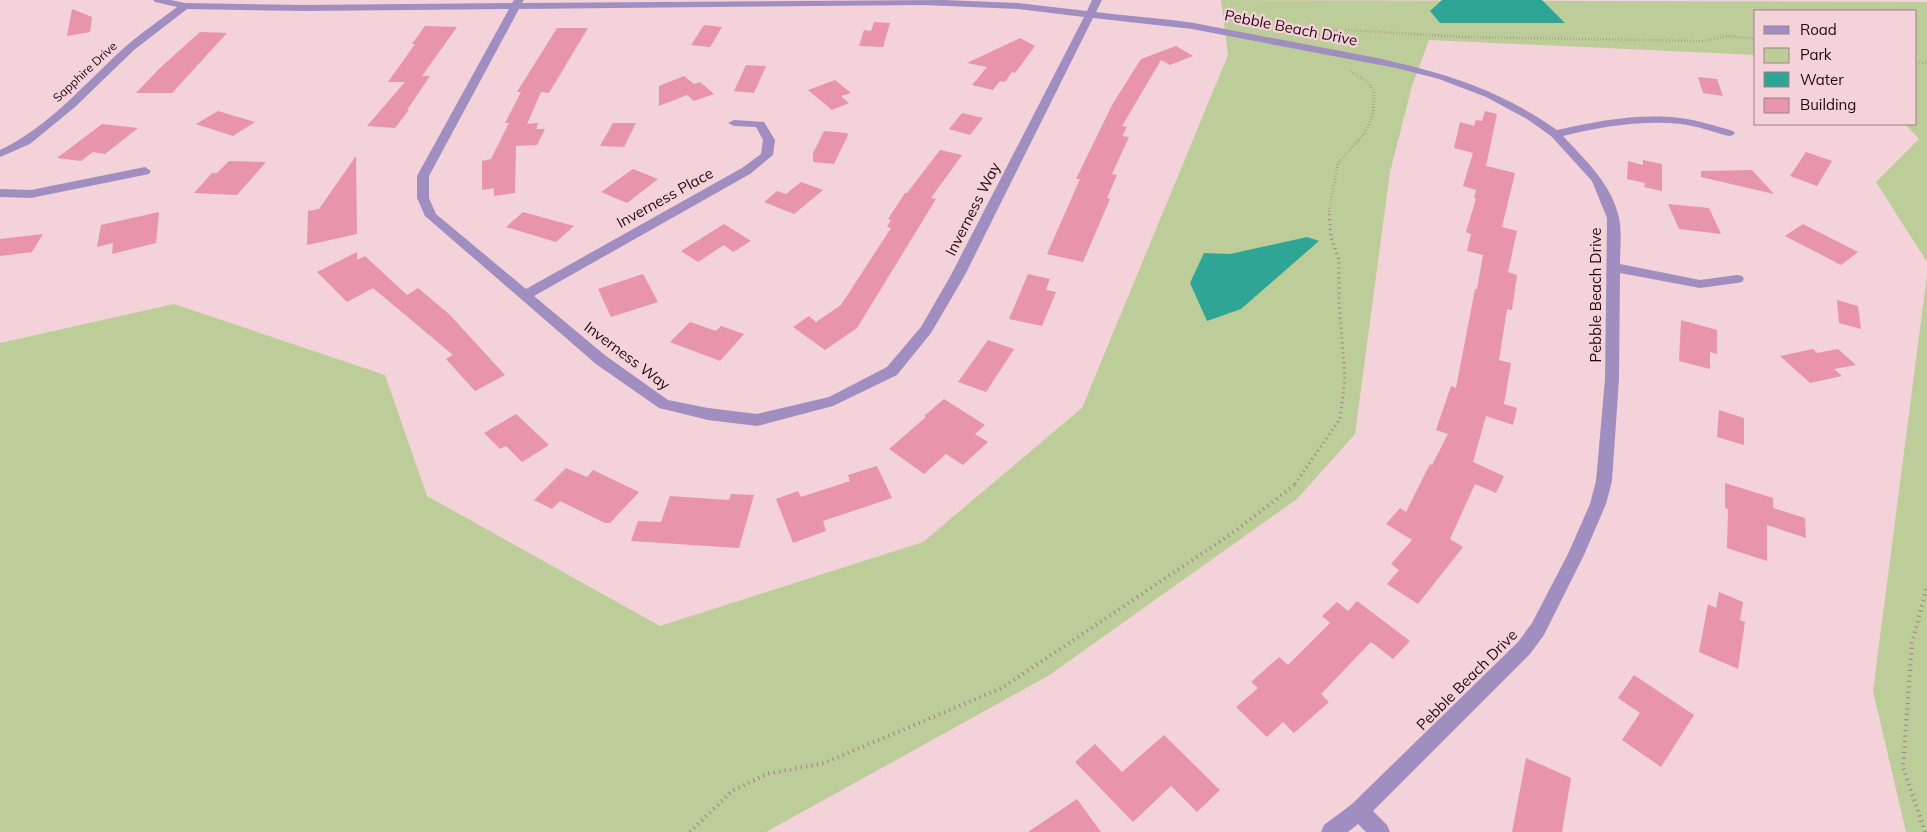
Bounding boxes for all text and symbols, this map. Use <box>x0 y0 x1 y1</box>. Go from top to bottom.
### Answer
street label: Pebble Beach Drive <box>1223 5 1359 50</box>
legend <box>1754 10 1917 125</box>
text: Road <box>1800 20 1837 39</box>
street label: Sapphire Drive <box>50 38 120 105</box>
text: Park <box>1800 45 1832 64</box>
text: Water <box>1800 70 1844 89</box>
text: Building <box>1800 95 1856 114</box>
street label: Inverness Way <box>941 159 1004 259</box>
street label: Inverness Place <box>613 163 716 232</box>
street label: Pebble Beach Drive <box>1586 228 1605 362</box>
street label: Inverness Way <box>581 317 674 394</box>
street label: Pebble Beach Drive <box>1412 625 1521 734</box>

